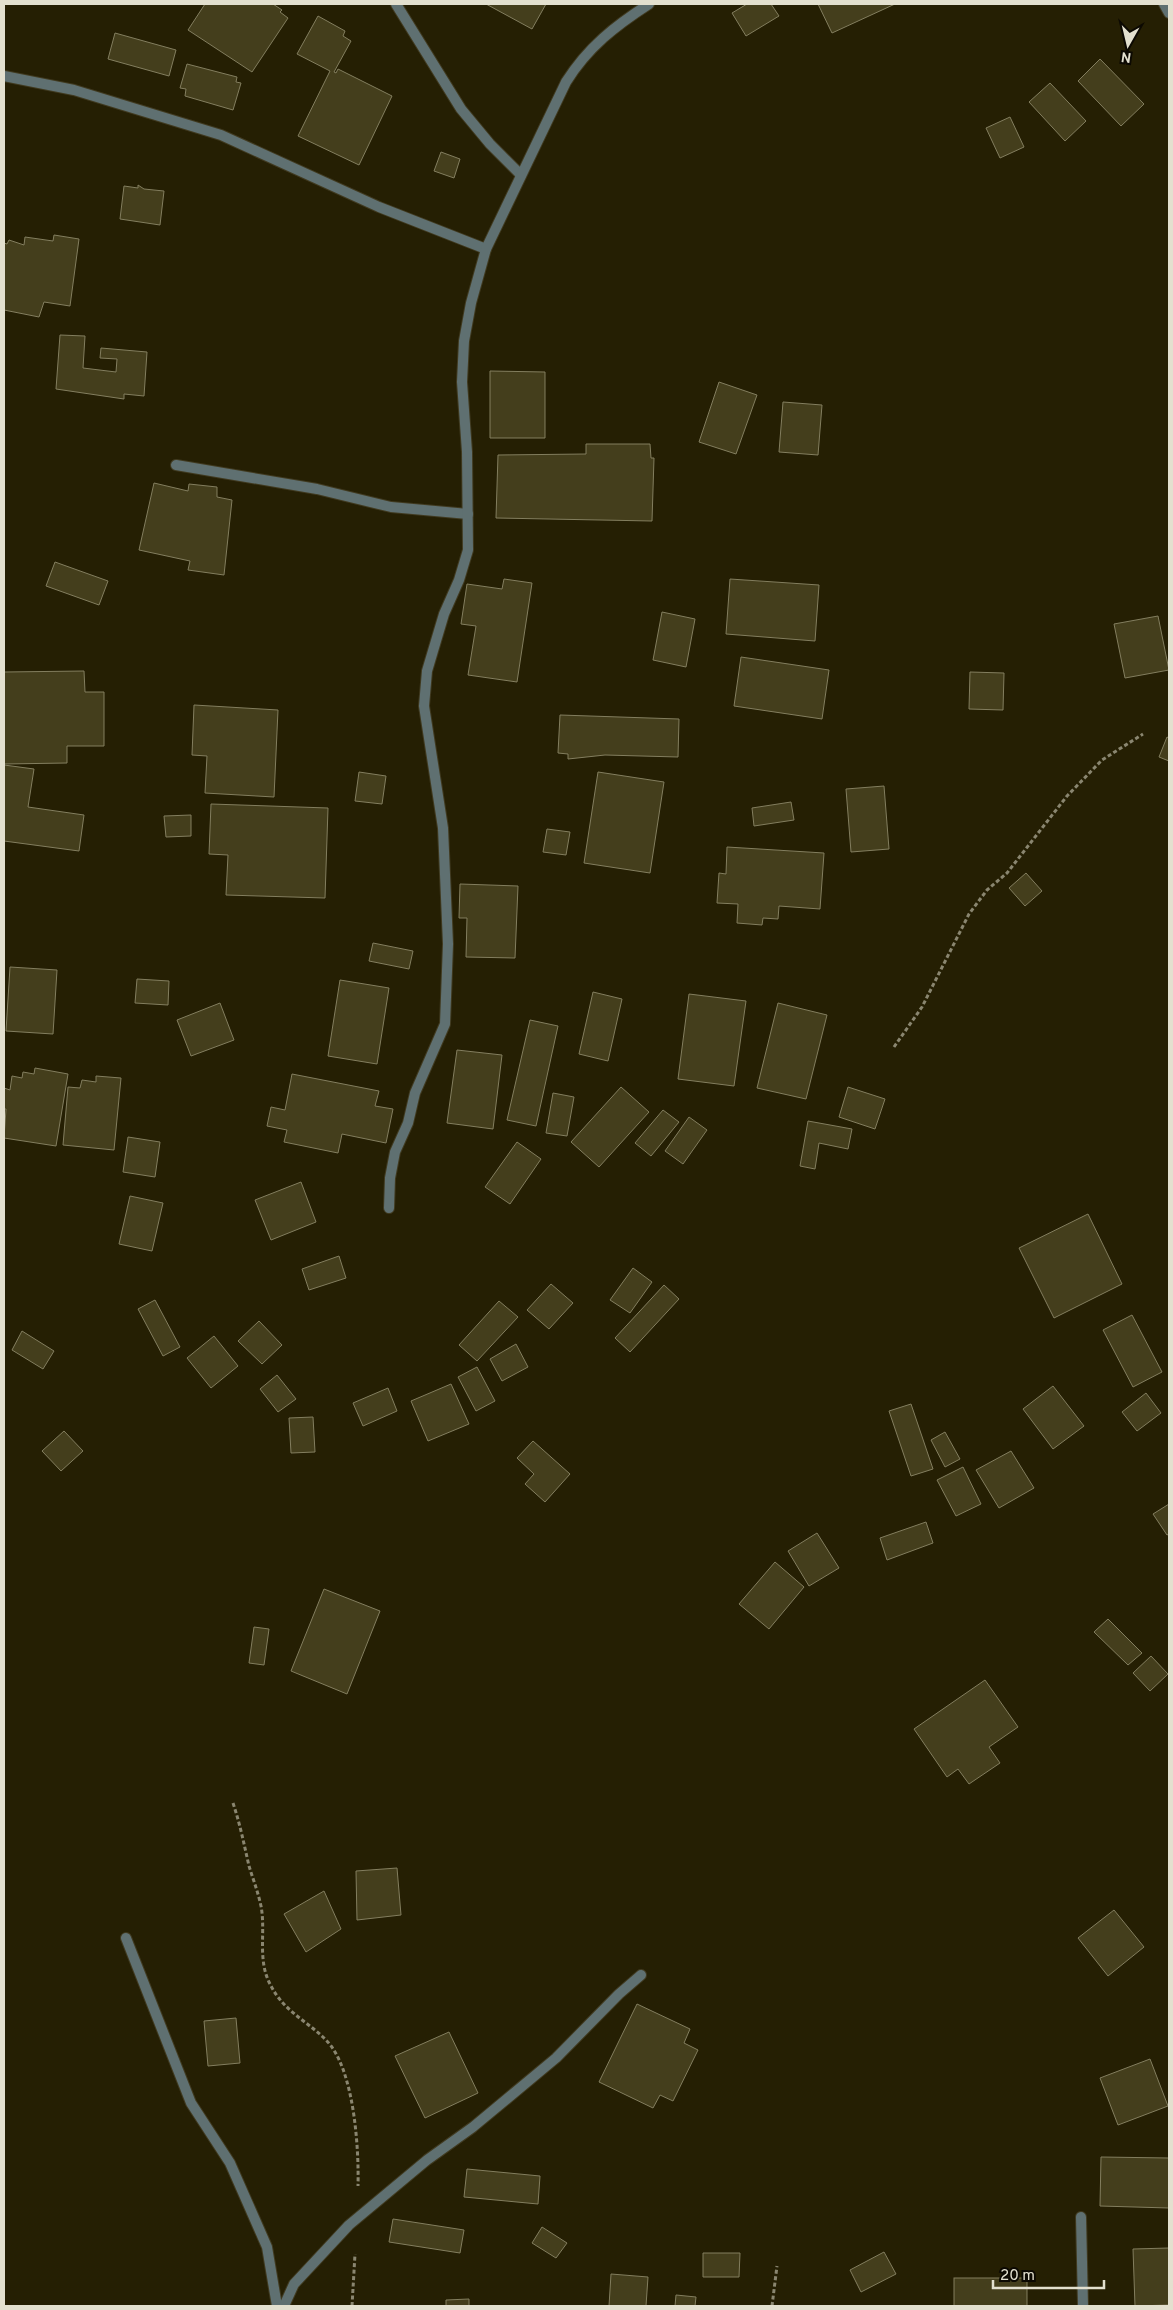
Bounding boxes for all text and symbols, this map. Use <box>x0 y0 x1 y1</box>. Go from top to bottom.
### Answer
north arrow <box>1103 20 1153 70</box>
text: N <box>1120 47 1133 66</box>
scale bar <box>993 2258 1104 2290</box>
text: 20 m <box>1000 2267 1035 2286</box>

